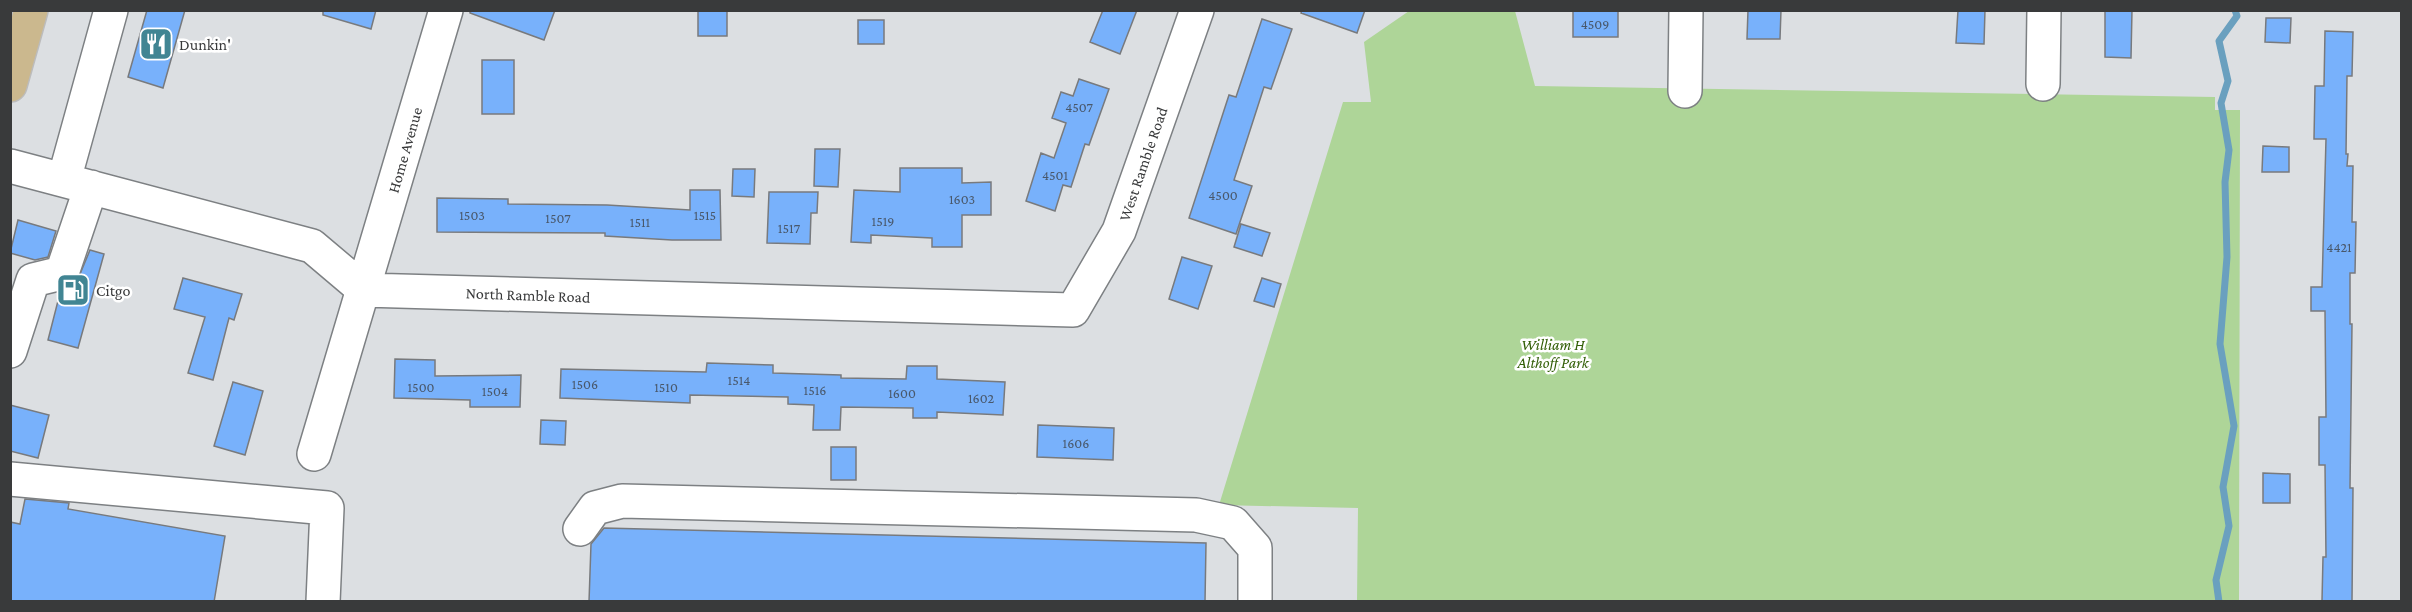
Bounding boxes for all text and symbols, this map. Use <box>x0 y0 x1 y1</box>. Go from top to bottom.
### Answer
house number: 4509 <box>1581 16 1609 32</box>
restaurant icon: Dunkin' <box>138 26 174 62</box>
place label: Dunkin' <box>179 36 231 53</box>
house number: 4507 <box>1065 99 1093 115</box>
street label: West Ramble Road <box>1116 104 1171 223</box>
street label: Home Avenue <box>385 105 425 195</box>
house number: 4501 <box>1042 167 1068 183</box>
house number: 4500 <box>1208 187 1238 203</box>
house number: 1603 <box>949 191 975 207</box>
house number: 1503 <box>459 207 485 223</box>
house number: 1515 <box>694 207 716 223</box>
house number: 1507 <box>545 210 571 226</box>
house number: 1519 <box>872 213 894 229</box>
house number: 1511 <box>630 214 651 230</box>
house number: 1517 <box>778 220 801 236</box>
house number: 4421 <box>2326 239 2352 255</box>
fuel station icon: Citgo <box>55 272 91 308</box>
place label: Citgo <box>96 282 130 300</box>
street label: North Ramble Road <box>465 284 591 306</box>
park label: William H Althoff Park <box>1516 336 1590 372</box>
house number: 1514 <box>728 372 750 388</box>
house number: 1506 <box>572 376 598 392</box>
house number: 1500 <box>407 379 435 395</box>
house number: 1510 <box>654 379 678 395</box>
house number: 1516 <box>804 382 826 398</box>
house number: 1504 <box>482 383 508 399</box>
house number: 1600 <box>888 385 916 401</box>
house number: 1602 <box>968 390 994 406</box>
house number: 1606 <box>1063 435 1089 451</box>

